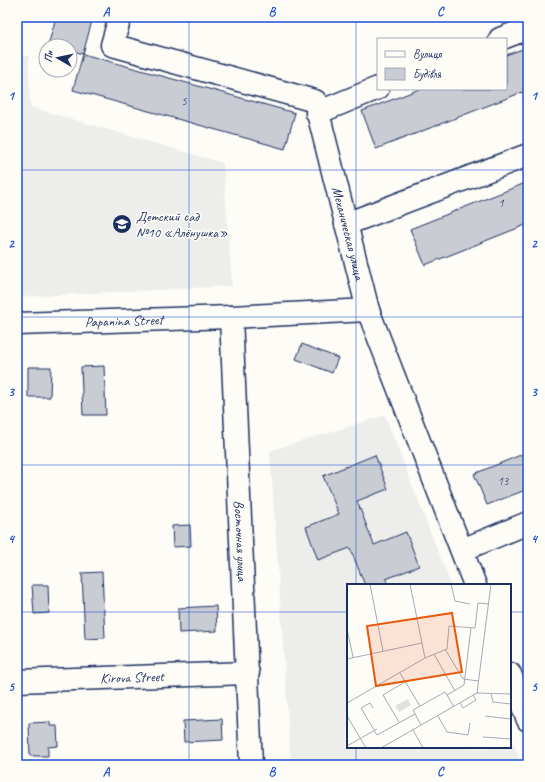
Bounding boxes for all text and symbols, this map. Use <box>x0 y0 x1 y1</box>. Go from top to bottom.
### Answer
text: A <box>103 4 111 20</box>
text: B <box>269 4 277 20</box>
text: C <box>437 4 445 20</box>
north arrow <box>38 38 78 78</box>
legend <box>377 38 507 90</box>
text: Вулиця <box>413 46 442 62</box>
text: Пн <box>40 49 56 63</box>
text: Будівля <box>413 66 442 82</box>
text: 1 <box>8 88 16 104</box>
text: 1 <box>531 88 539 104</box>
house number: 5 <box>181 93 187 109</box>
street label: Механическая улица <box>328 185 368 283</box>
house number: 1 <box>498 195 504 211</box>
place label: Детский сад №10 «Алёнушка» <box>136 208 228 241</box>
school or university icon: Детский сад №10 «Алёнушка» <box>111 213 133 235</box>
text: 2 <box>8 236 15 252</box>
text: 2 <box>531 236 538 252</box>
street label: Papanina Street <box>85 311 166 331</box>
text: 3 <box>8 384 15 400</box>
text: 3 <box>531 384 538 400</box>
house number: 13 <box>498 473 510 489</box>
street label: Восточная улица <box>230 500 251 583</box>
text: 4 <box>8 531 16 547</box>
text: 4 <box>531 531 539 547</box>
inset map <box>347 584 511 748</box>
street label: Kirova Street <box>100 668 165 687</box>
text: 5 <box>8 679 15 695</box>
text: 5 <box>531 679 538 695</box>
text: A <box>103 764 111 780</box>
text: B <box>269 764 277 780</box>
text: C <box>437 764 445 780</box>

